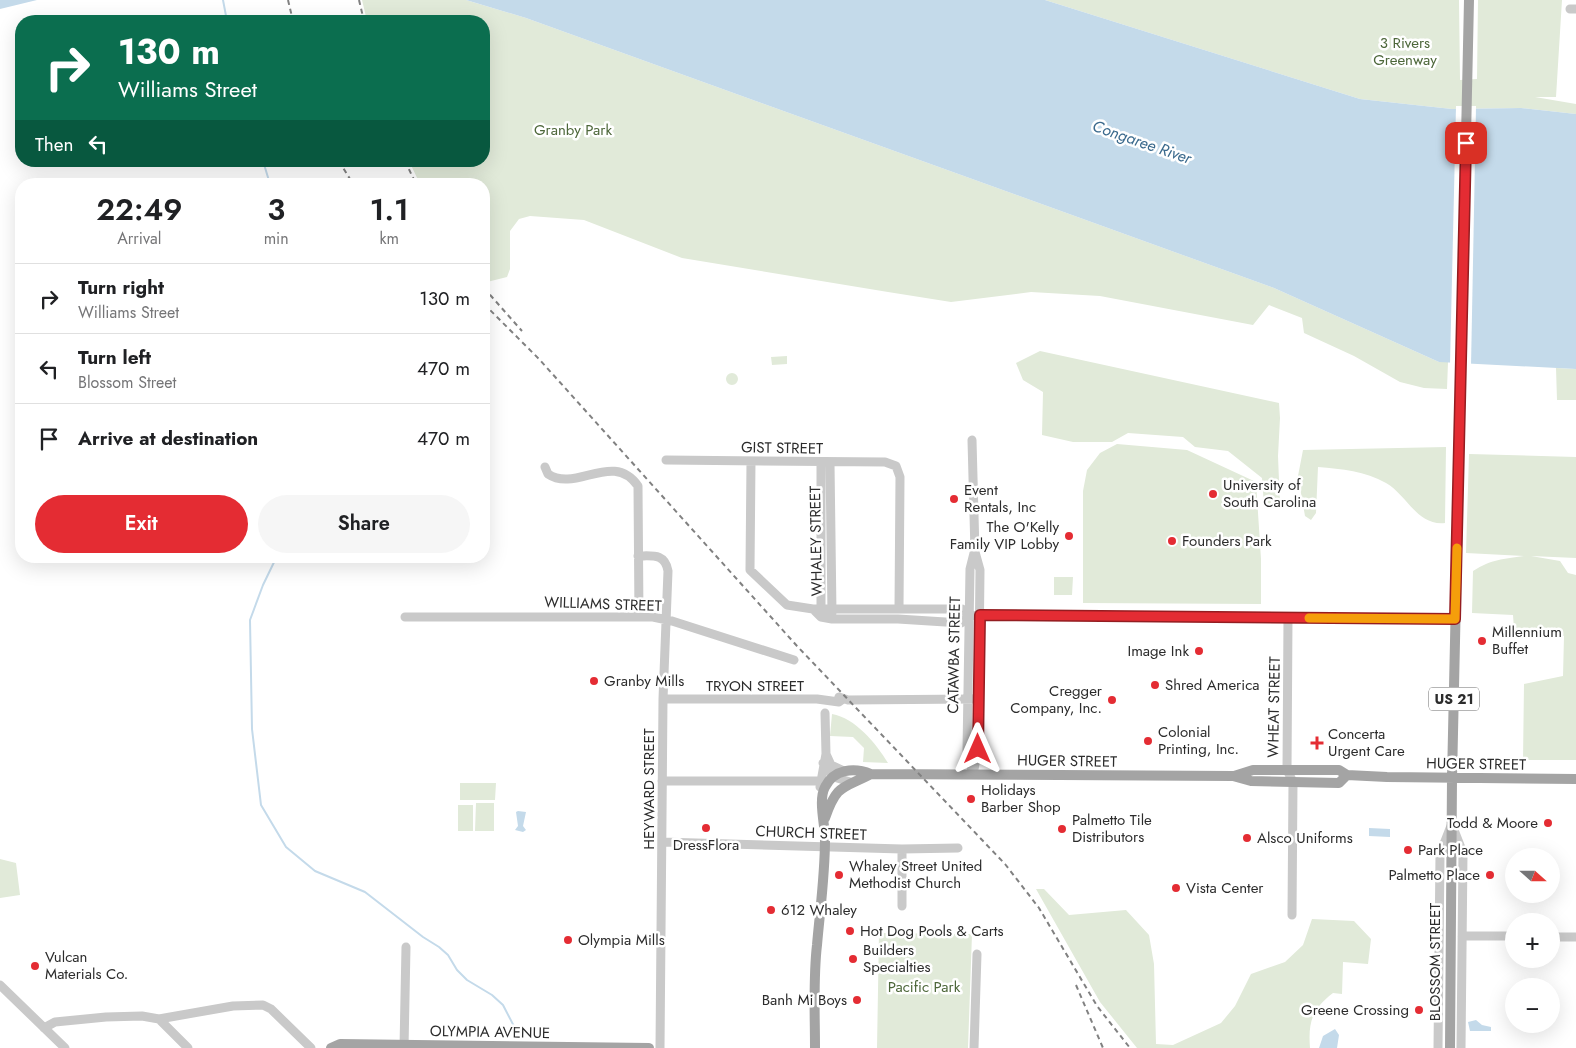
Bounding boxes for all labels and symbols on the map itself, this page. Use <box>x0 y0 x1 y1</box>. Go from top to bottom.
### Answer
park label: 3 Rivers Greenway <box>1373 32 1437 71</box>
water label: Congaree River <box>1089 114 1196 170</box>
park label: Granby Park <box>534 119 612 141</box>
pin <box>1445 122 1487 164</box>
street label: GIST STREET <box>741 436 823 460</box>
place label: University of South Carolina <box>1223 474 1316 513</box>
place label: Event Rentals, Inc <box>964 479 1036 518</box>
street label: WHALEY STREET <box>804 486 828 596</box>
marker: University of South Carolina <box>1207 488 1219 500</box>
marker: Event Rentals, Inc <box>948 493 960 505</box>
place label: The O'Kelly Family VIP Lobby <box>950 516 1059 555</box>
marker: The O'Kelly Family VIP Lobby <box>1063 530 1075 542</box>
place label: Founders Park <box>1182 530 1272 552</box>
marker: Founders Park <box>1166 535 1178 547</box>
street label: WILLIAMS STREET <box>544 591 662 617</box>
street label: CATAWBA STREET <box>942 596 966 714</box>
place label: Millennium Buffet <box>1492 621 1562 660</box>
marker: Millennium Buffet <box>1476 635 1488 647</box>
place label: Image Ink <box>1127 640 1189 662</box>
marker: Image Ink <box>1193 645 1205 657</box>
street label: WHEAT STREET <box>1262 656 1286 758</box>
place label: Granby Mills <box>604 670 684 692</box>
place label: Shred America <box>1165 674 1260 696</box>
marker: Granby Mills <box>588 675 600 687</box>
street label: TRYON STREET <box>706 675 804 697</box>
marker: Shred America <box>1149 679 1161 691</box>
place label: Cregger Company, Inc. <box>1010 680 1103 719</box>
road number: US 21 <box>1429 688 1479 711</box>
marker: Cregger Company, Inc. <box>1106 694 1118 706</box>
place label: Colonial Printing, Inc. <box>1158 721 1239 760</box>
position arrow <box>951 722 1003 774</box>
place label: Concerta Urgent Care <box>1328 723 1405 762</box>
street label: HEYWARD STREET <box>638 728 660 850</box>
marker: Colonial Printing, Inc. <box>1142 735 1154 747</box>
marker: Concerta Urgent Care <box>1310 736 1324 750</box>
street label: HUGER STREET <box>1017 749 1117 773</box>
street label: HUGER STREET <box>1426 752 1526 776</box>
place label: Holidays Barber Shop <box>981 779 1061 818</box>
marker: Holidays Barber Shop <box>965 793 977 805</box>
place label: Palmetto Tile Distributors <box>1072 809 1152 848</box>
place label: Todd & Moore <box>1447 812 1538 834</box>
marker: Todd & Moore <box>1542 817 1554 829</box>
street label: CHURCH STREET <box>755 820 867 846</box>
marker: DressFlora <box>700 822 712 834</box>
marker: Palmetto Tile Distributors <box>1056 823 1068 835</box>
place label: Alsco Uniforms <box>1257 827 1353 849</box>
marker: Alsco Uniforms <box>1241 832 1253 844</box>
place label: DressFlora <box>673 834 739 856</box>
place label: Park Place <box>1418 839 1483 861</box>
marker: Park Place <box>1402 844 1414 856</box>
north arrow <box>1505 848 1560 902</box>
place label: Whaley Street United Methodist Church <box>849 855 982 894</box>
place label: Palmetto Place <box>1388 864 1480 886</box>
marker: Whaley Street United Methodist Church <box>833 869 845 881</box>
marker: Palmetto Place <box>1484 869 1496 881</box>
place label: Vista Center <box>1186 877 1264 899</box>
marker: Vista Center <box>1170 882 1182 894</box>
place label: 612 Whaley <box>781 899 857 921</box>
street label: BLOSSOM STREET <box>1424 903 1446 1021</box>
marker: 612 Whaley <box>765 904 777 916</box>
place label: Hot Dog Pools & Carts <box>860 920 1004 942</box>
marker: Hot Dog Pools & Carts <box>844 925 856 937</box>
place label: Olympia Mills <box>578 929 665 951</box>
marker: Olympia Mills <box>562 934 574 946</box>
place label: Builders Specialties <box>863 939 931 978</box>
place label: Vulcan Materials Co. <box>45 946 128 985</box>
marker: Builders Specialties <box>847 953 859 965</box>
marker: Vulcan Materials Co. <box>29 960 41 972</box>
park label: Pacific Park <box>888 976 961 998</box>
place label: Banh Mi Boys <box>762 989 847 1011</box>
marker: Banh Mi Boys <box>851 994 863 1006</box>
place label: Greene Crossing <box>1301 999 1409 1021</box>
marker: Greene Crossing <box>1413 1004 1425 1016</box>
street label: OLYMPIA AVENUE <box>430 1020 550 1044</box>

